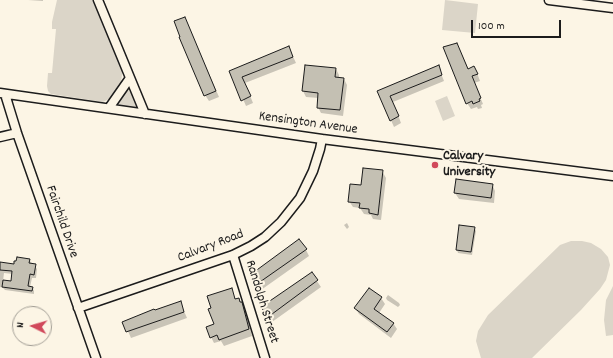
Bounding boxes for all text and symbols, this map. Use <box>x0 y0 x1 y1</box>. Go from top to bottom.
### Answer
scale bar <box>473 12 563 38</box>
text: 100 m <box>478 18 505 35</box>
street label: Kensington Avenue <box>258 109 358 139</box>
place label: Calvary University <box>443 149 495 182</box>
marker: Calvary University <box>430 160 440 170</box>
street label: Fairchild Drive <box>41 184 81 260</box>
street label: Calvary Road <box>176 227 246 267</box>
street label: Randolph Street <box>240 258 282 346</box>
north arrow <box>12 306 52 346</box>
text: N <box>13 322 29 328</box>

